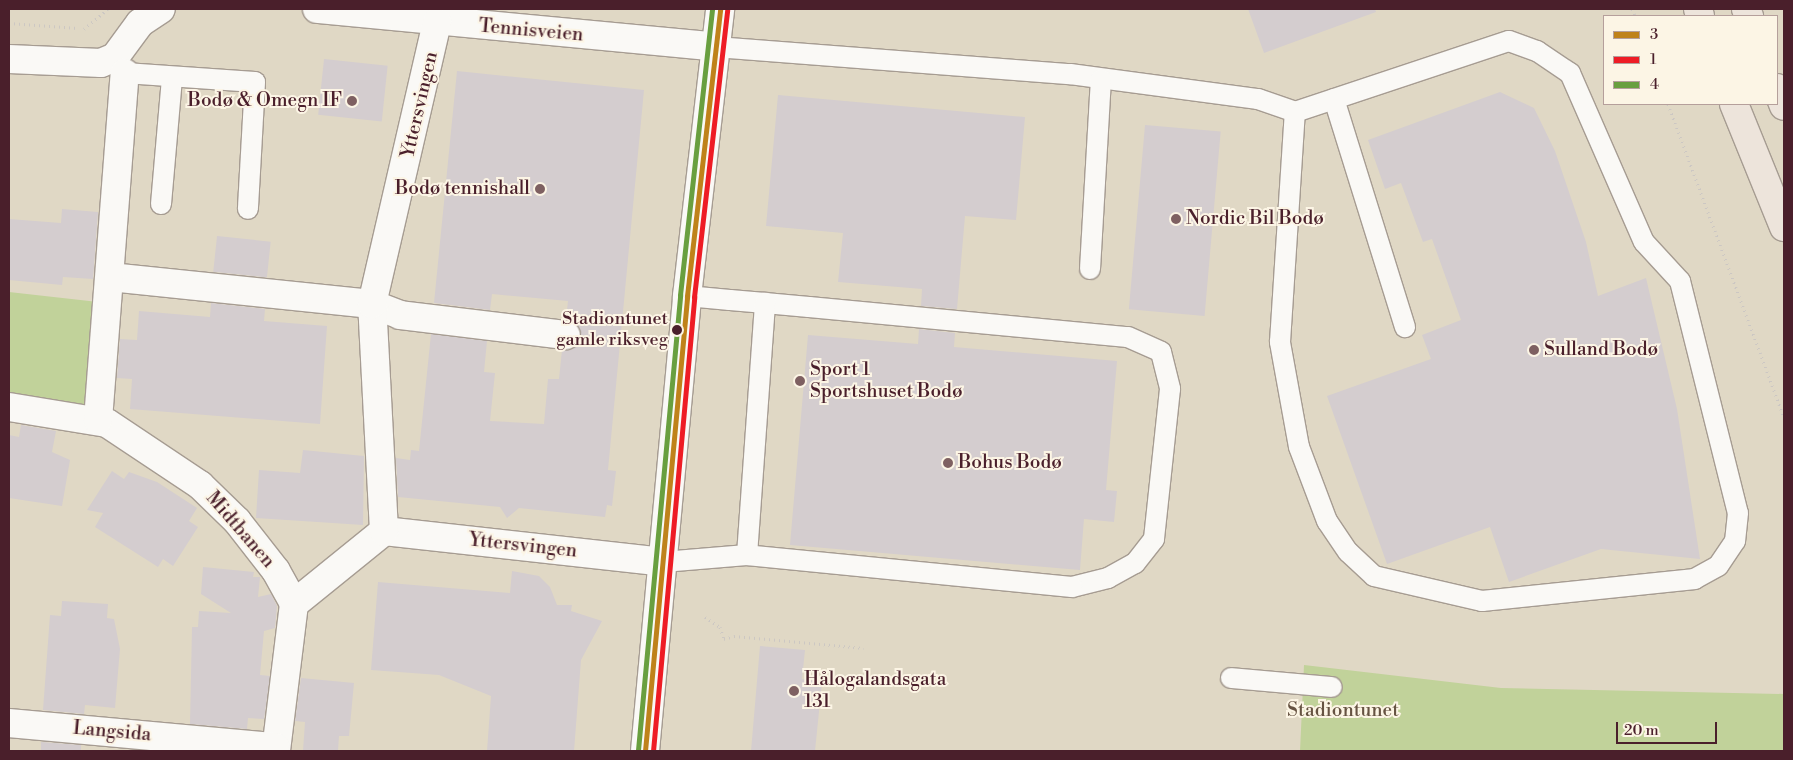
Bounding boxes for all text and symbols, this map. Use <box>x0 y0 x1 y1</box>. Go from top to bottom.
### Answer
street label: Tennisveien <box>478 15 584 47</box>
legend <box>1603 15 1778 105</box>
text: 3 <box>1650 25 1658 44</box>
street label: Yttersvingen <box>397 49 443 161</box>
text: 1 <box>1650 50 1656 69</box>
text: 4 <box>1650 75 1659 94</box>
place label: Bodø & Omegn IF <box>188 90 342 112</box>
marker: Bodø & Omegn IF <box>346 95 358 107</box>
place label: Bodø tennishall <box>395 178 530 200</box>
marker: Bodø tennishall <box>534 183 546 195</box>
place label: Nordic Bil Bodø <box>1186 208 1324 230</box>
marker: Nordic Bil Bodø <box>1170 213 1182 225</box>
place label: Stadiontunet gamle riksveg <box>556 309 668 352</box>
marker: Stadiontunet gamle riksveg <box>672 325 682 335</box>
place label: Sulland Bodø <box>1544 339 1658 361</box>
marker: Sulland Bodø <box>1528 344 1540 356</box>
place label: Sport 1 Sportshuset Bodø <box>810 359 963 403</box>
marker: Sport 1 Sportshuset Bodø <box>794 375 806 387</box>
place label: Bohus Bodø <box>958 452 1062 474</box>
marker: Bohus Bodø <box>942 457 954 469</box>
street label: Midtbanen <box>201 487 279 573</box>
street label: Yttersvingen <box>468 529 578 563</box>
place label: Hålogalandsgata 131 <box>804 669 946 713</box>
marker: Hålogalandsgata 131 <box>788 685 800 697</box>
park label: Stadiontunet <box>1287 700 1399 722</box>
scale bar <box>1618 712 1719 744</box>
street label: Langsida <box>72 717 152 747</box>
text: 20 m <box>1624 721 1659 740</box>

